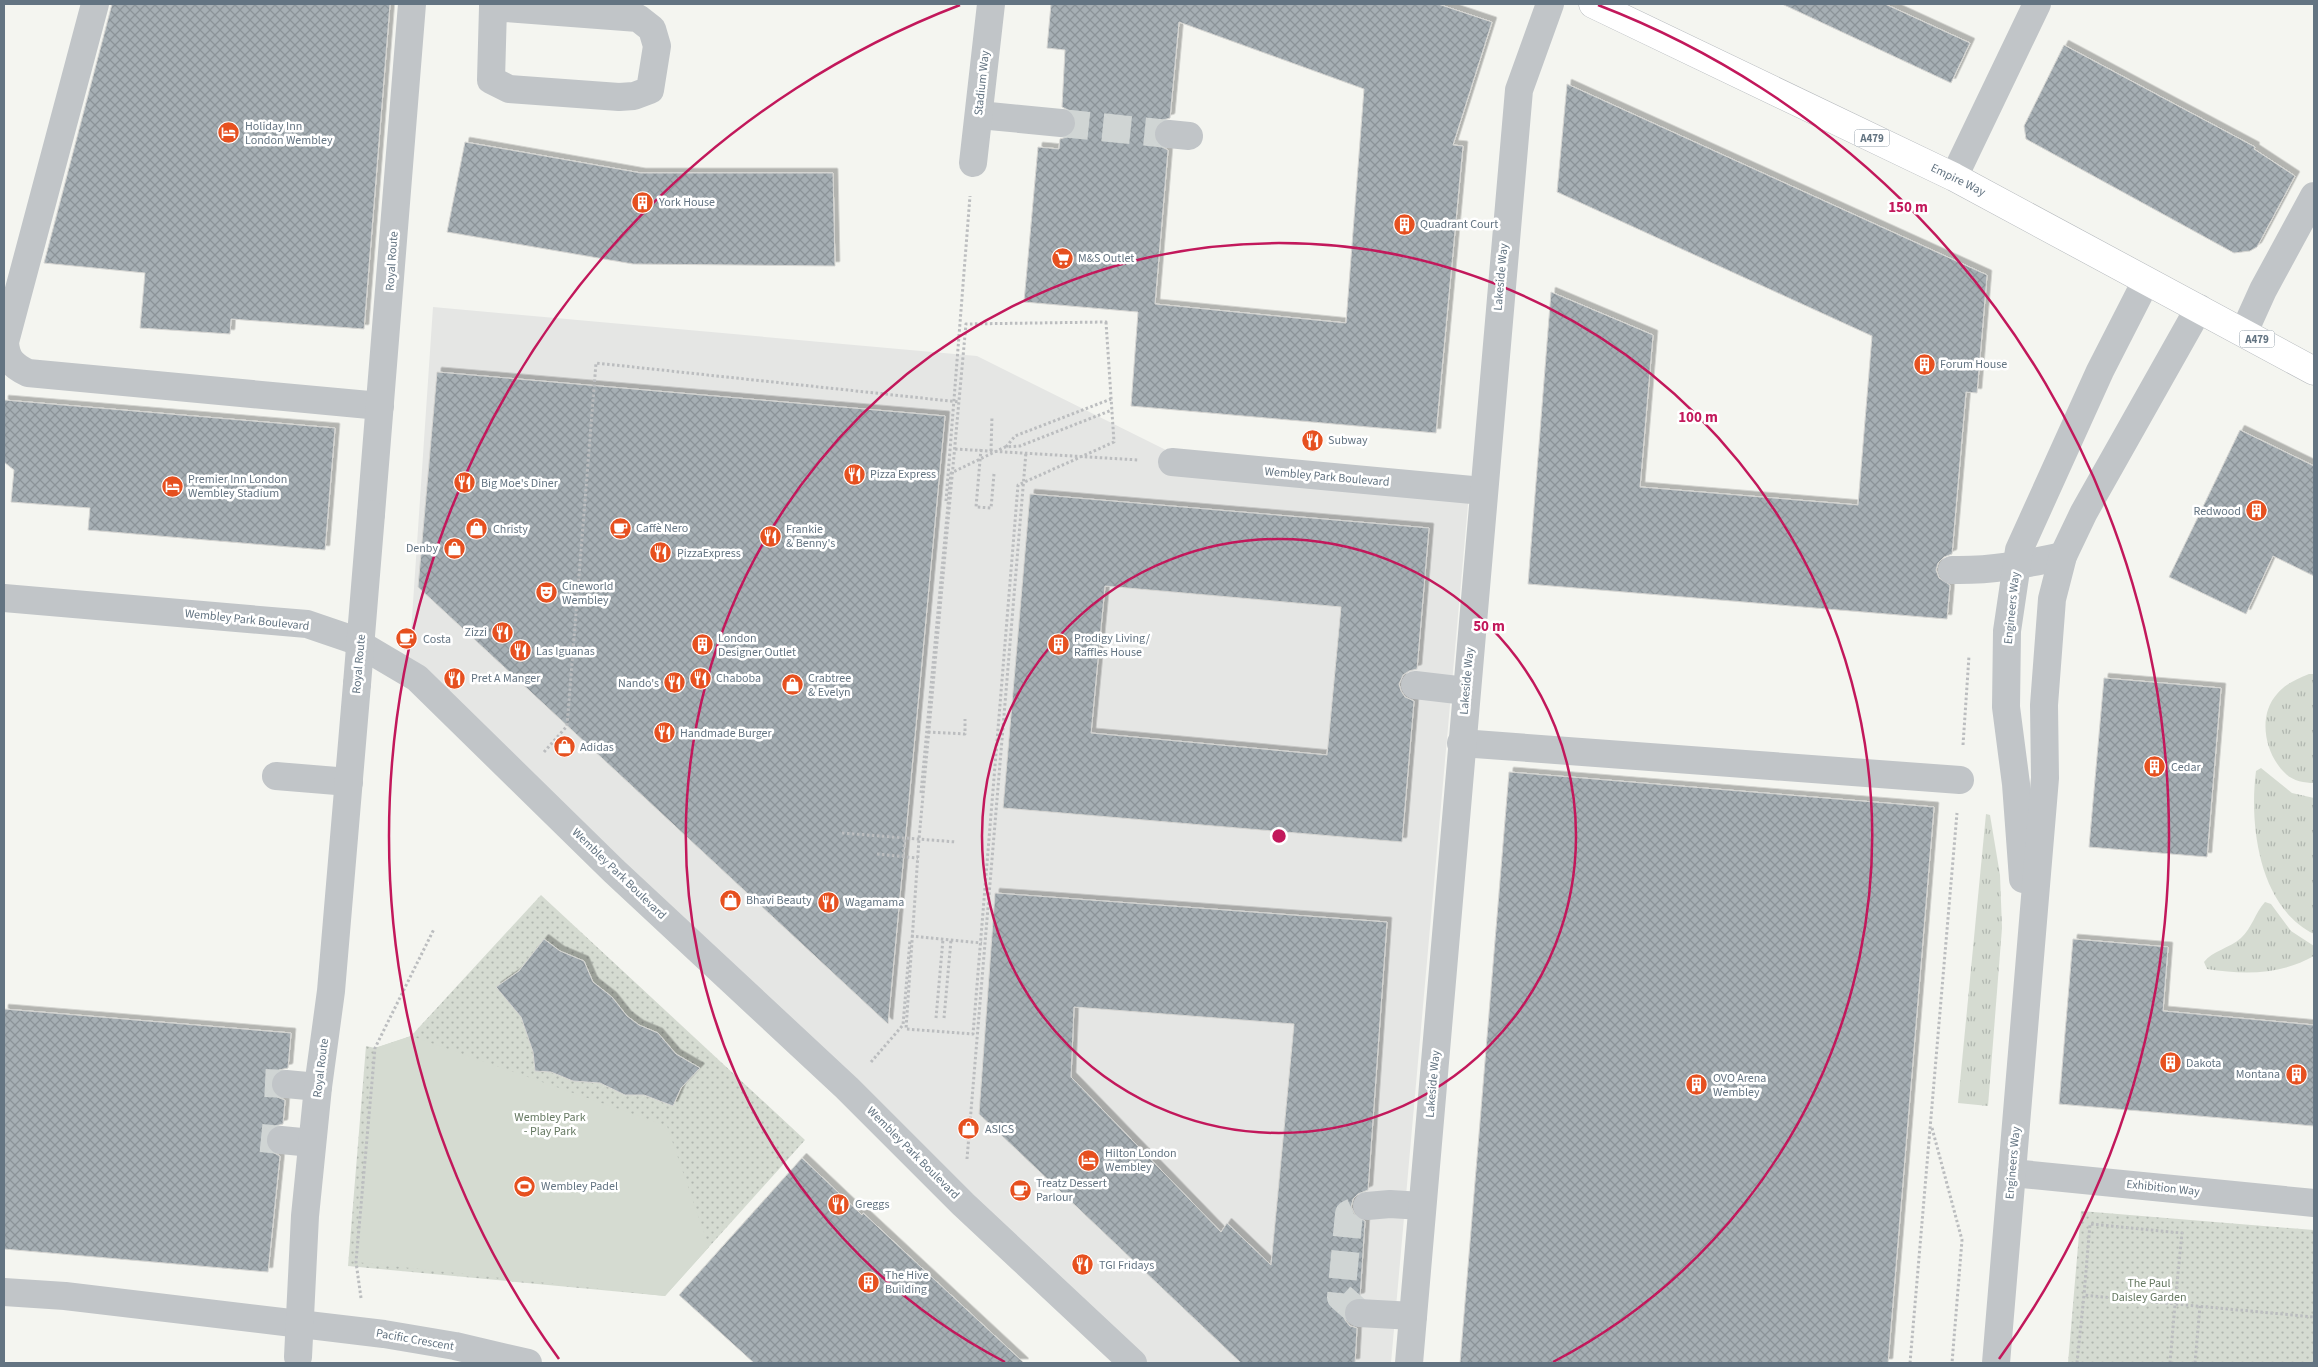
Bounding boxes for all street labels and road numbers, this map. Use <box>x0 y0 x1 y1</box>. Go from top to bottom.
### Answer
street label: Stadium Way <box>970 49 994 116</box>
road number: A479 <box>1854 130 1890 146</box>
street label: Empire Way <box>1928 159 1989 201</box>
street label: Royal Route <box>381 231 403 291</box>
street label: Lakeside Way <box>1490 242 1512 311</box>
road number: A479 <box>2240 330 2274 348</box>
street label: Wembley Park Boulevard <box>1264 463 1390 491</box>
street label: Engineers Way <box>2000 571 2024 645</box>
street label: Wembley Park Boulevard <box>184 605 310 635</box>
street label: Royal Route <box>348 634 370 694</box>
street label: Lakeside Way <box>1456 646 1478 715</box>
street label: Wembley Park Boulevard <box>568 824 670 924</box>
street label: Royal Route <box>309 1037 333 1099</box>
street label: Lakeside Way <box>1422 1049 1444 1118</box>
street label: Wembley Park Boulevard <box>863 1103 963 1203</box>
street label: Engineers Way <box>2001 1126 2025 1200</box>
street label: Exhibition Way <box>2125 1176 2201 1200</box>
street label: Pacific Crescent <box>375 1325 455 1355</box>

